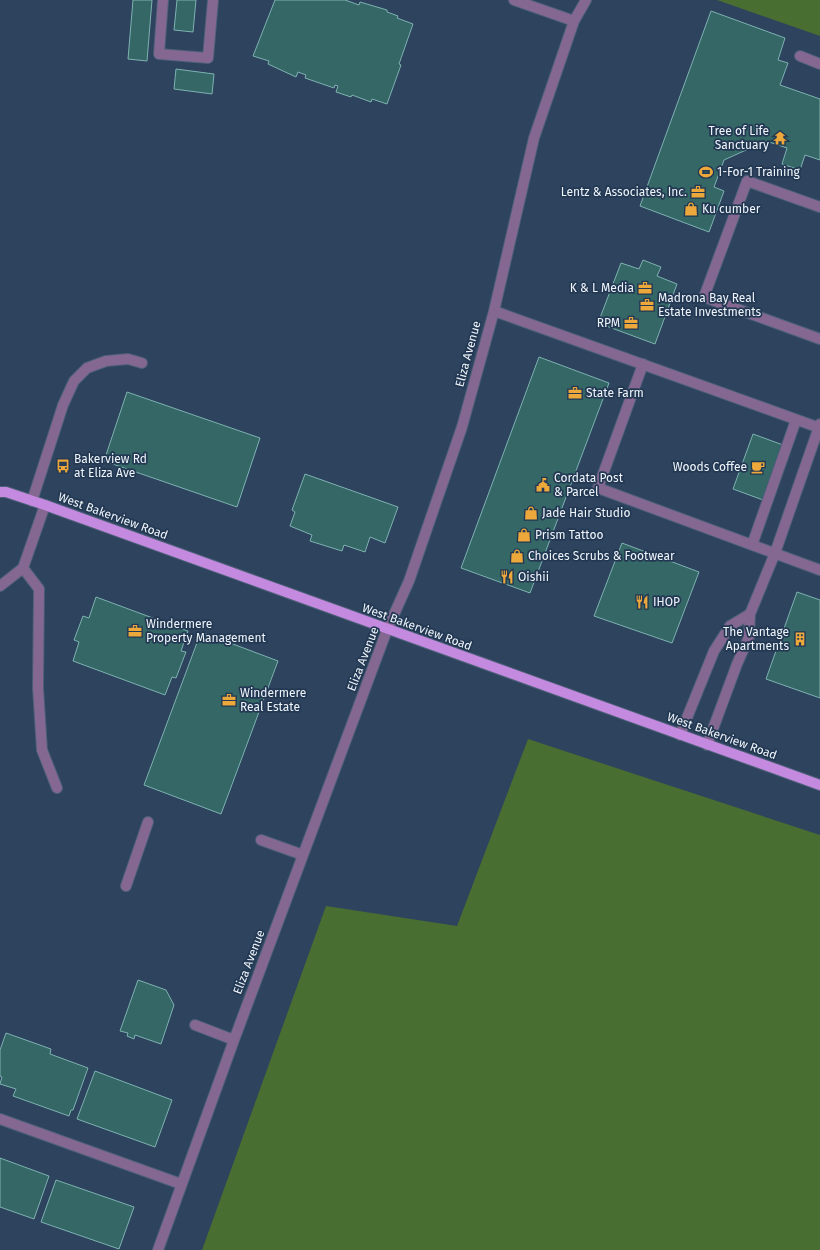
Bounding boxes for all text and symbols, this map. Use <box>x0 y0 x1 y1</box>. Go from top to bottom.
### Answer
place label: Tree of Life Sanctuary <box>709 124 769 152</box>
temple icon: Tree of Life Sanctuary <box>772 130 788 146</box>
sports icon: 1-For-1 Training <box>698 164 714 180</box>
place label: 1-For-1 Training <box>717 165 801 179</box>
office icon: Lentz & Associates, Inc. <box>690 184 706 200</box>
place label: Lentz & Associates, Inc. <box>561 185 687 199</box>
shop icon: Ku cumber <box>683 201 699 217</box>
place label: Ku cumber <box>702 202 761 216</box>
office icon: K & L Media <box>637 280 653 296</box>
place label: K & L Media <box>570 281 634 295</box>
place label: Madrona Bay Real Estate Investments <box>658 291 762 319</box>
office icon: Madrona Bay Real Estate Investments <box>639 297 655 313</box>
office icon: RPM <box>623 315 639 331</box>
place label: RPM <box>597 316 620 330</box>
street label: Eliza Avenue <box>452 319 484 389</box>
office icon: State Farm <box>567 385 583 401</box>
place label: State Farm <box>586 386 644 400</box>
place label: Bakerview Rd at Eliza Ave <box>74 452 147 480</box>
bus stop icon: Bakerview Rd at Eliza Ave <box>55 458 71 474</box>
cafe icon: Woods Coffee <box>750 459 766 475</box>
place label: Woods Coffee <box>673 460 747 474</box>
place label: Cordata Post & Parcel <box>554 471 624 499</box>
public building icon: Cordata Post & Parcel <box>535 477 551 493</box>
street label: West Bakerview Road <box>56 490 170 542</box>
shop icon: Jade Hair Studio <box>523 505 539 521</box>
place label: Jade Hair Studio <box>542 506 630 520</box>
shop icon: Prism Tattoo <box>516 527 532 543</box>
place label: Prism Tattoo <box>535 528 603 542</box>
shop icon: Choices Scrubs & Footwear <box>509 548 525 564</box>
place label: Choices Scrubs & Footwear <box>528 549 675 563</box>
restaurant icon: Oishii <box>499 569 515 585</box>
place label: Oishii <box>518 570 549 584</box>
restaurant icon: IHOP <box>634 594 650 610</box>
place label: IHOP <box>653 595 680 609</box>
street label: West Bakerview Road <box>360 601 474 653</box>
place label: Windermere Property Management <box>146 617 266 645</box>
office icon: Windermere Property Management <box>127 623 143 639</box>
street label: Eliza Avenue <box>344 625 382 693</box>
place label: The Vantage Apartments <box>723 625 789 653</box>
building icon: The Vantage Apartments <box>792 631 808 647</box>
place label: Windermere Real Estate <box>240 686 306 714</box>
office icon: Windermere Real Estate <box>221 692 237 708</box>
street label: West Bakerview Road <box>665 710 779 762</box>
street label: Eliza Avenue <box>230 928 268 996</box>

